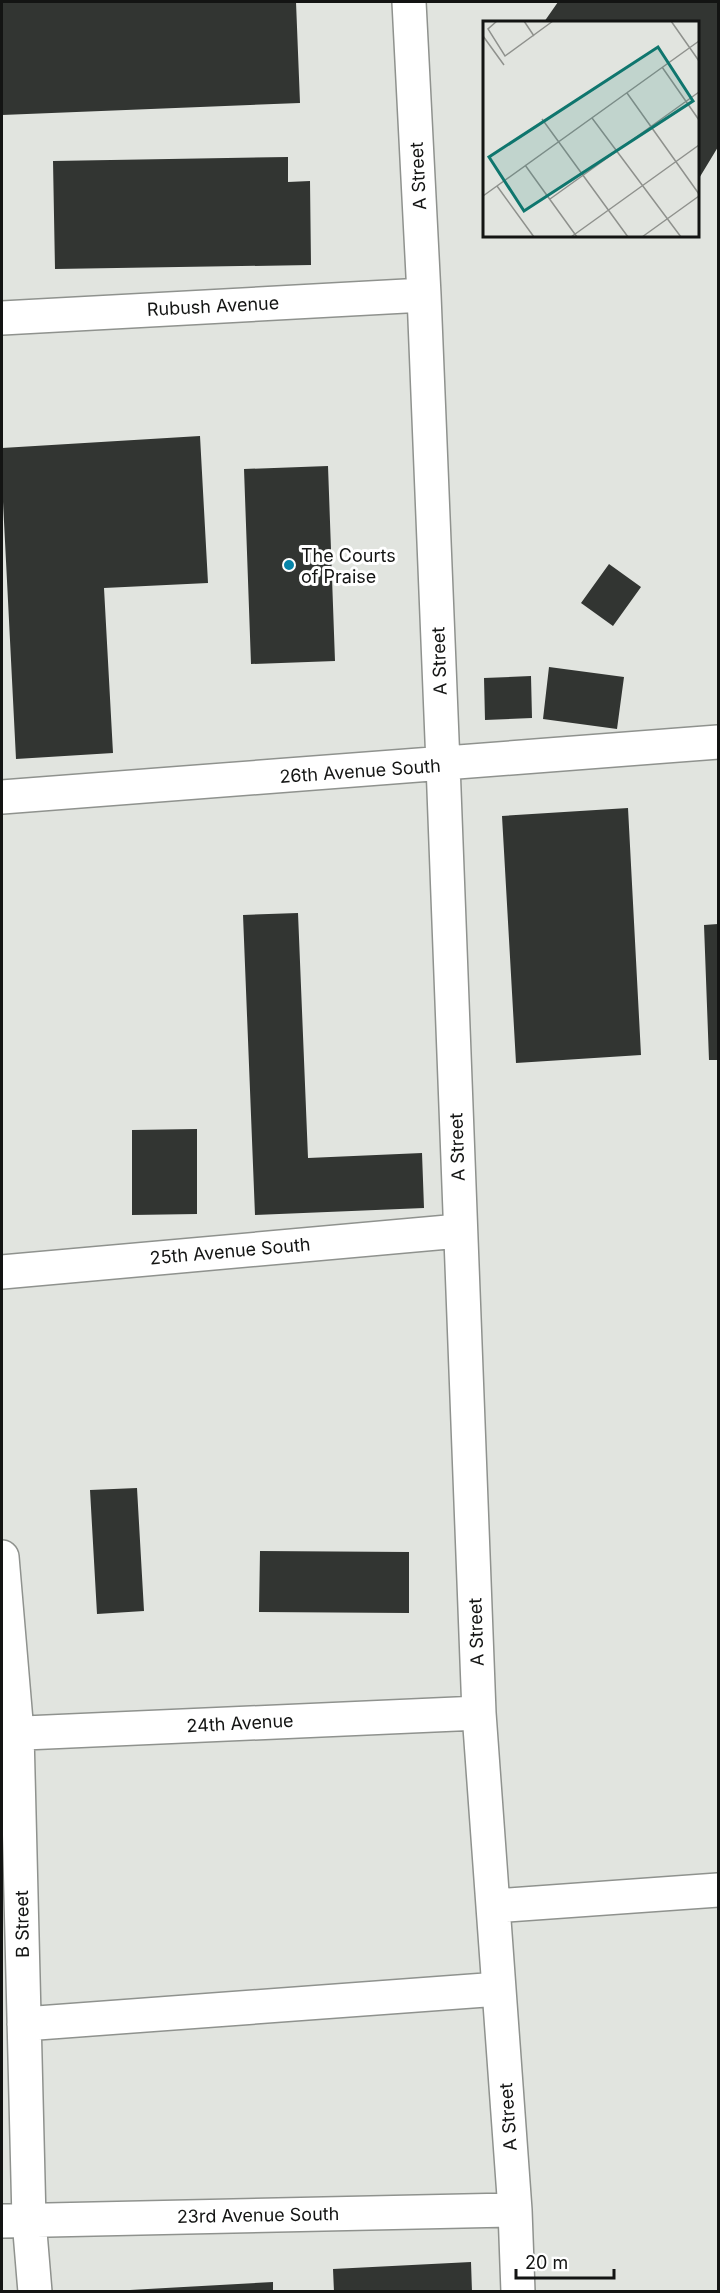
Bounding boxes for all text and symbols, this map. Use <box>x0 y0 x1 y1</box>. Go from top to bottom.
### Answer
inset map <box>483 21 699 237</box>
street label: A Street <box>406 141 430 211</box>
street label: Rubush Avenue <box>146 292 280 320</box>
place label: The Courts of Praise <box>301 545 396 587</box>
marker: The Courts of Praise <box>282 558 296 572</box>
street label: A Street <box>427 626 451 695</box>
street label: 26th Avenue South <box>279 755 441 787</box>
street label: A Street <box>445 1112 469 1181</box>
street label: 25th Avenue South <box>149 1234 311 1268</box>
street label: A Street <box>464 1597 488 1666</box>
street label: 24th Avenue <box>186 1710 294 1736</box>
street label: B Street <box>11 1890 33 1958</box>
street label: A Street <box>495 2082 521 2152</box>
street label: 23rd Avenue South <box>177 2203 339 2227</box>
scale bar <box>516 2242 614 2280</box>
text: 20 m <box>525 2252 568 2273</box>

